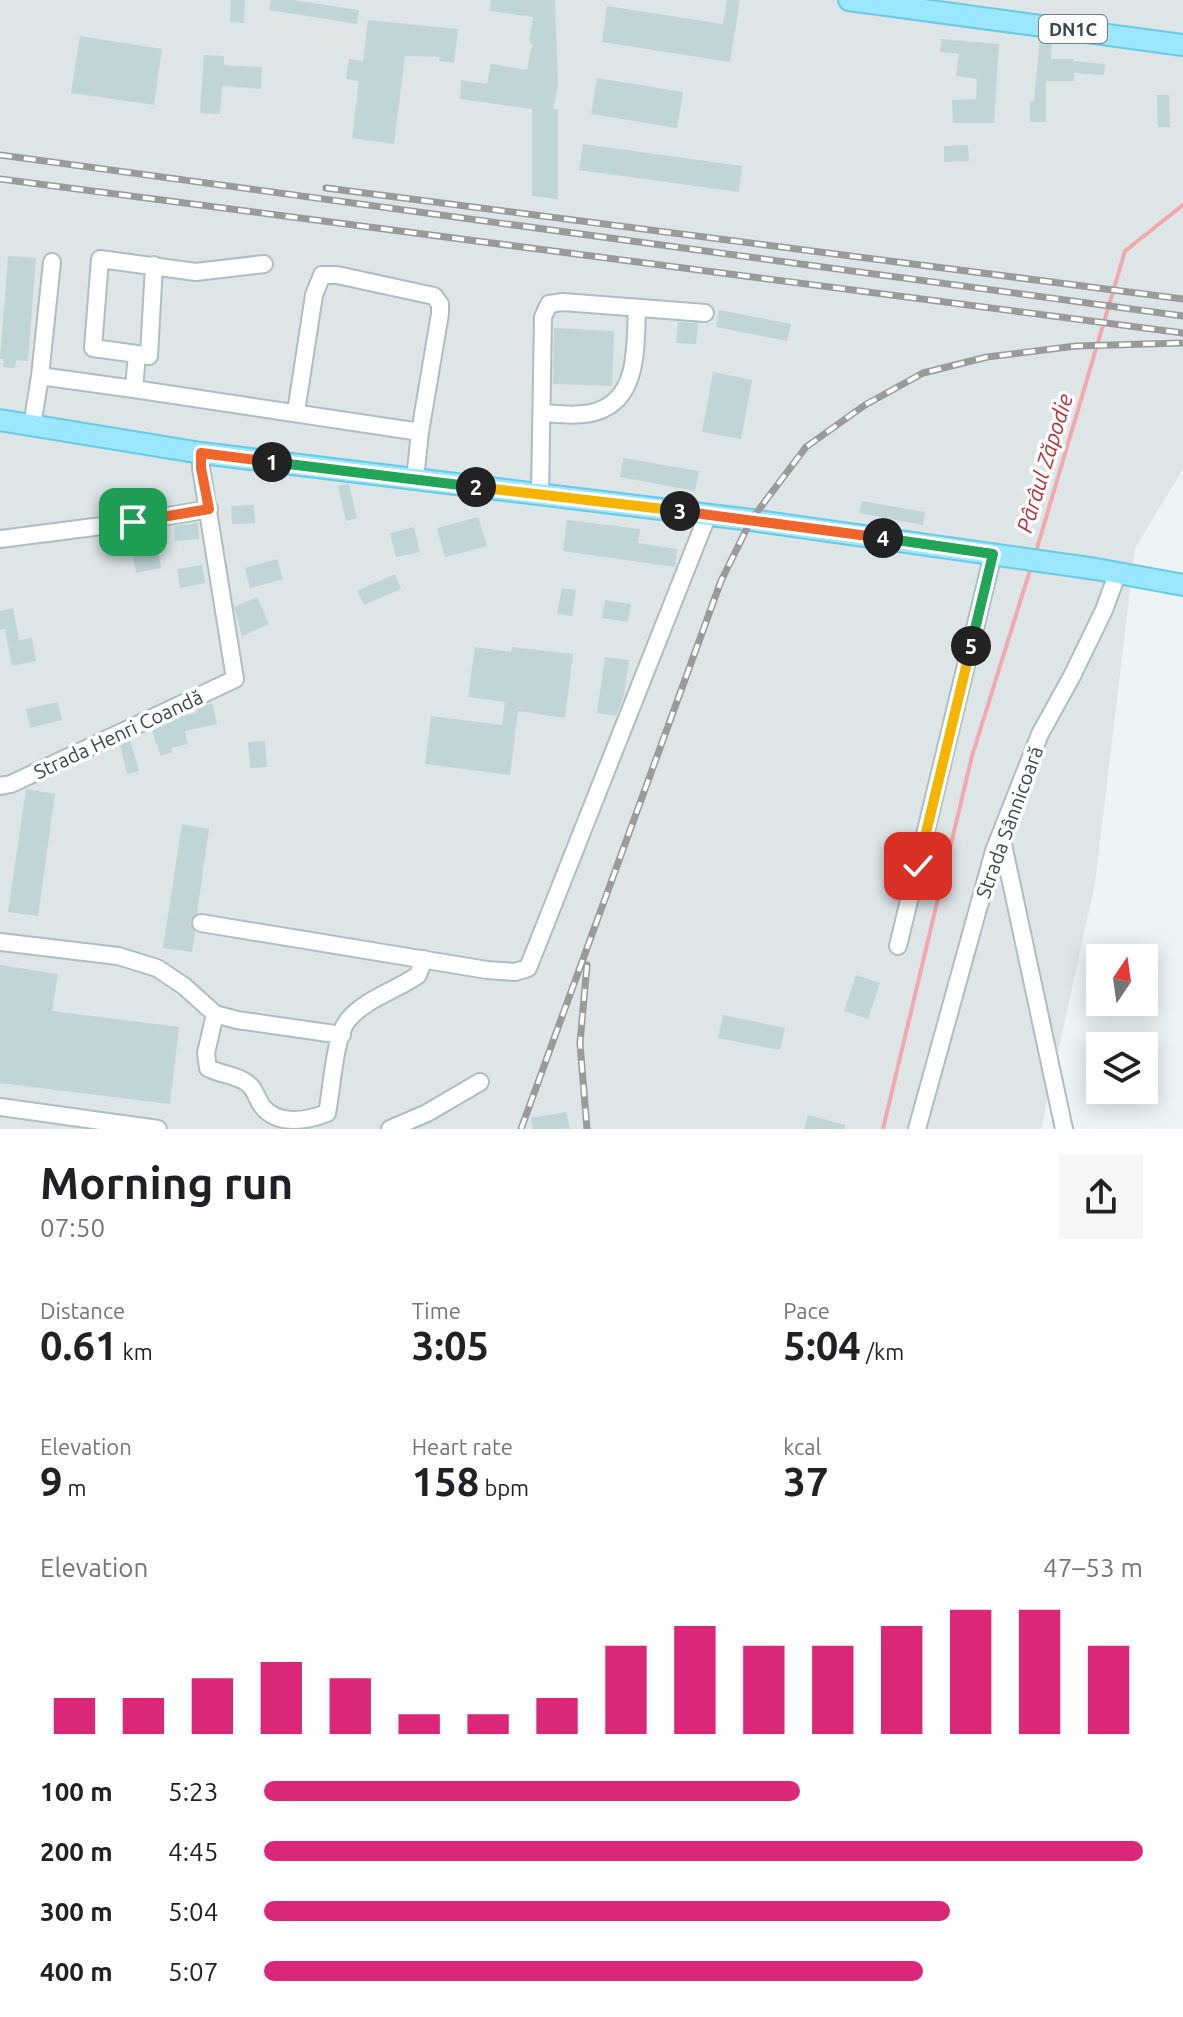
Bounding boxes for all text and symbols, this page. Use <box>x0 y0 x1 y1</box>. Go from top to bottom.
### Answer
road number: DN1C <box>1039 15 1107 43</box>
water label: Pârâul Zăpodie <box>1011 391 1077 535</box>
pin: 1 <box>252 442 292 482</box>
text: 1 <box>266 449 278 474</box>
pin: 2 <box>456 467 496 507</box>
text: 2 <box>470 474 482 499</box>
pin <box>99 488 167 556</box>
pin: 3 <box>660 491 700 531</box>
text: 3 <box>674 498 686 523</box>
icon: arrive <box>111 500 155 544</box>
pin: 4 <box>863 518 903 558</box>
text: 4 <box>877 525 889 550</box>
pin: 5 <box>951 626 991 666</box>
text: 5 <box>965 633 977 658</box>
street label: Strada Henri Coandă <box>30 685 206 783</box>
street label: Strada Sânnicoară <box>971 743 1047 901</box>
pin <box>884 832 952 900</box>
icon: check <box>896 844 940 888</box>
north arrow <box>1086 944 1158 1016</box>
map controls <box>1086 944 1158 1104</box>
button: layers <box>1086 1032 1158 1104</box>
button: share <box>1059 1155 1143 1239</box>
text: Morning run <box>40 1158 293 1207</box>
text: 07:50 <box>40 1213 105 1242</box>
text: Distance <box>40 1298 125 1323</box>
text: Time <box>412 1298 461 1323</box>
text: Pace <box>783 1298 830 1323</box>
text: 0.61 <box>40 1323 118 1368</box>
text: 3:05 <box>412 1323 489 1368</box>
text: 5:04 <box>783 1323 861 1368</box>
text: km <box>118 1339 153 1364</box>
text: /km <box>861 1339 904 1364</box>
text: Elevation <box>40 1434 132 1459</box>
text: Heart rate <box>412 1434 513 1459</box>
text: kcal <box>783 1434 821 1459</box>
text: 9 <box>40 1459 63 1504</box>
text: 158 <box>412 1459 479 1504</box>
text: 37 <box>783 1459 828 1504</box>
text: m <box>63 1475 87 1500</box>
text: bpm <box>479 1475 529 1500</box>
text: Elevation <box>40 1553 148 1582</box>
text: 47–53 m <box>1043 1553 1143 1582</box>
text: 100 m <box>40 1777 113 1806</box>
text: 5:23 <box>168 1777 218 1806</box>
text: 200 m <box>40 1837 113 1866</box>
text: 4:45 <box>168 1837 218 1866</box>
text: 300 m <box>40 1897 113 1926</box>
text: 5:04 <box>168 1897 218 1926</box>
text: 400 m <box>40 1957 113 1986</box>
text: 5:07 <box>168 1957 218 1986</box>

